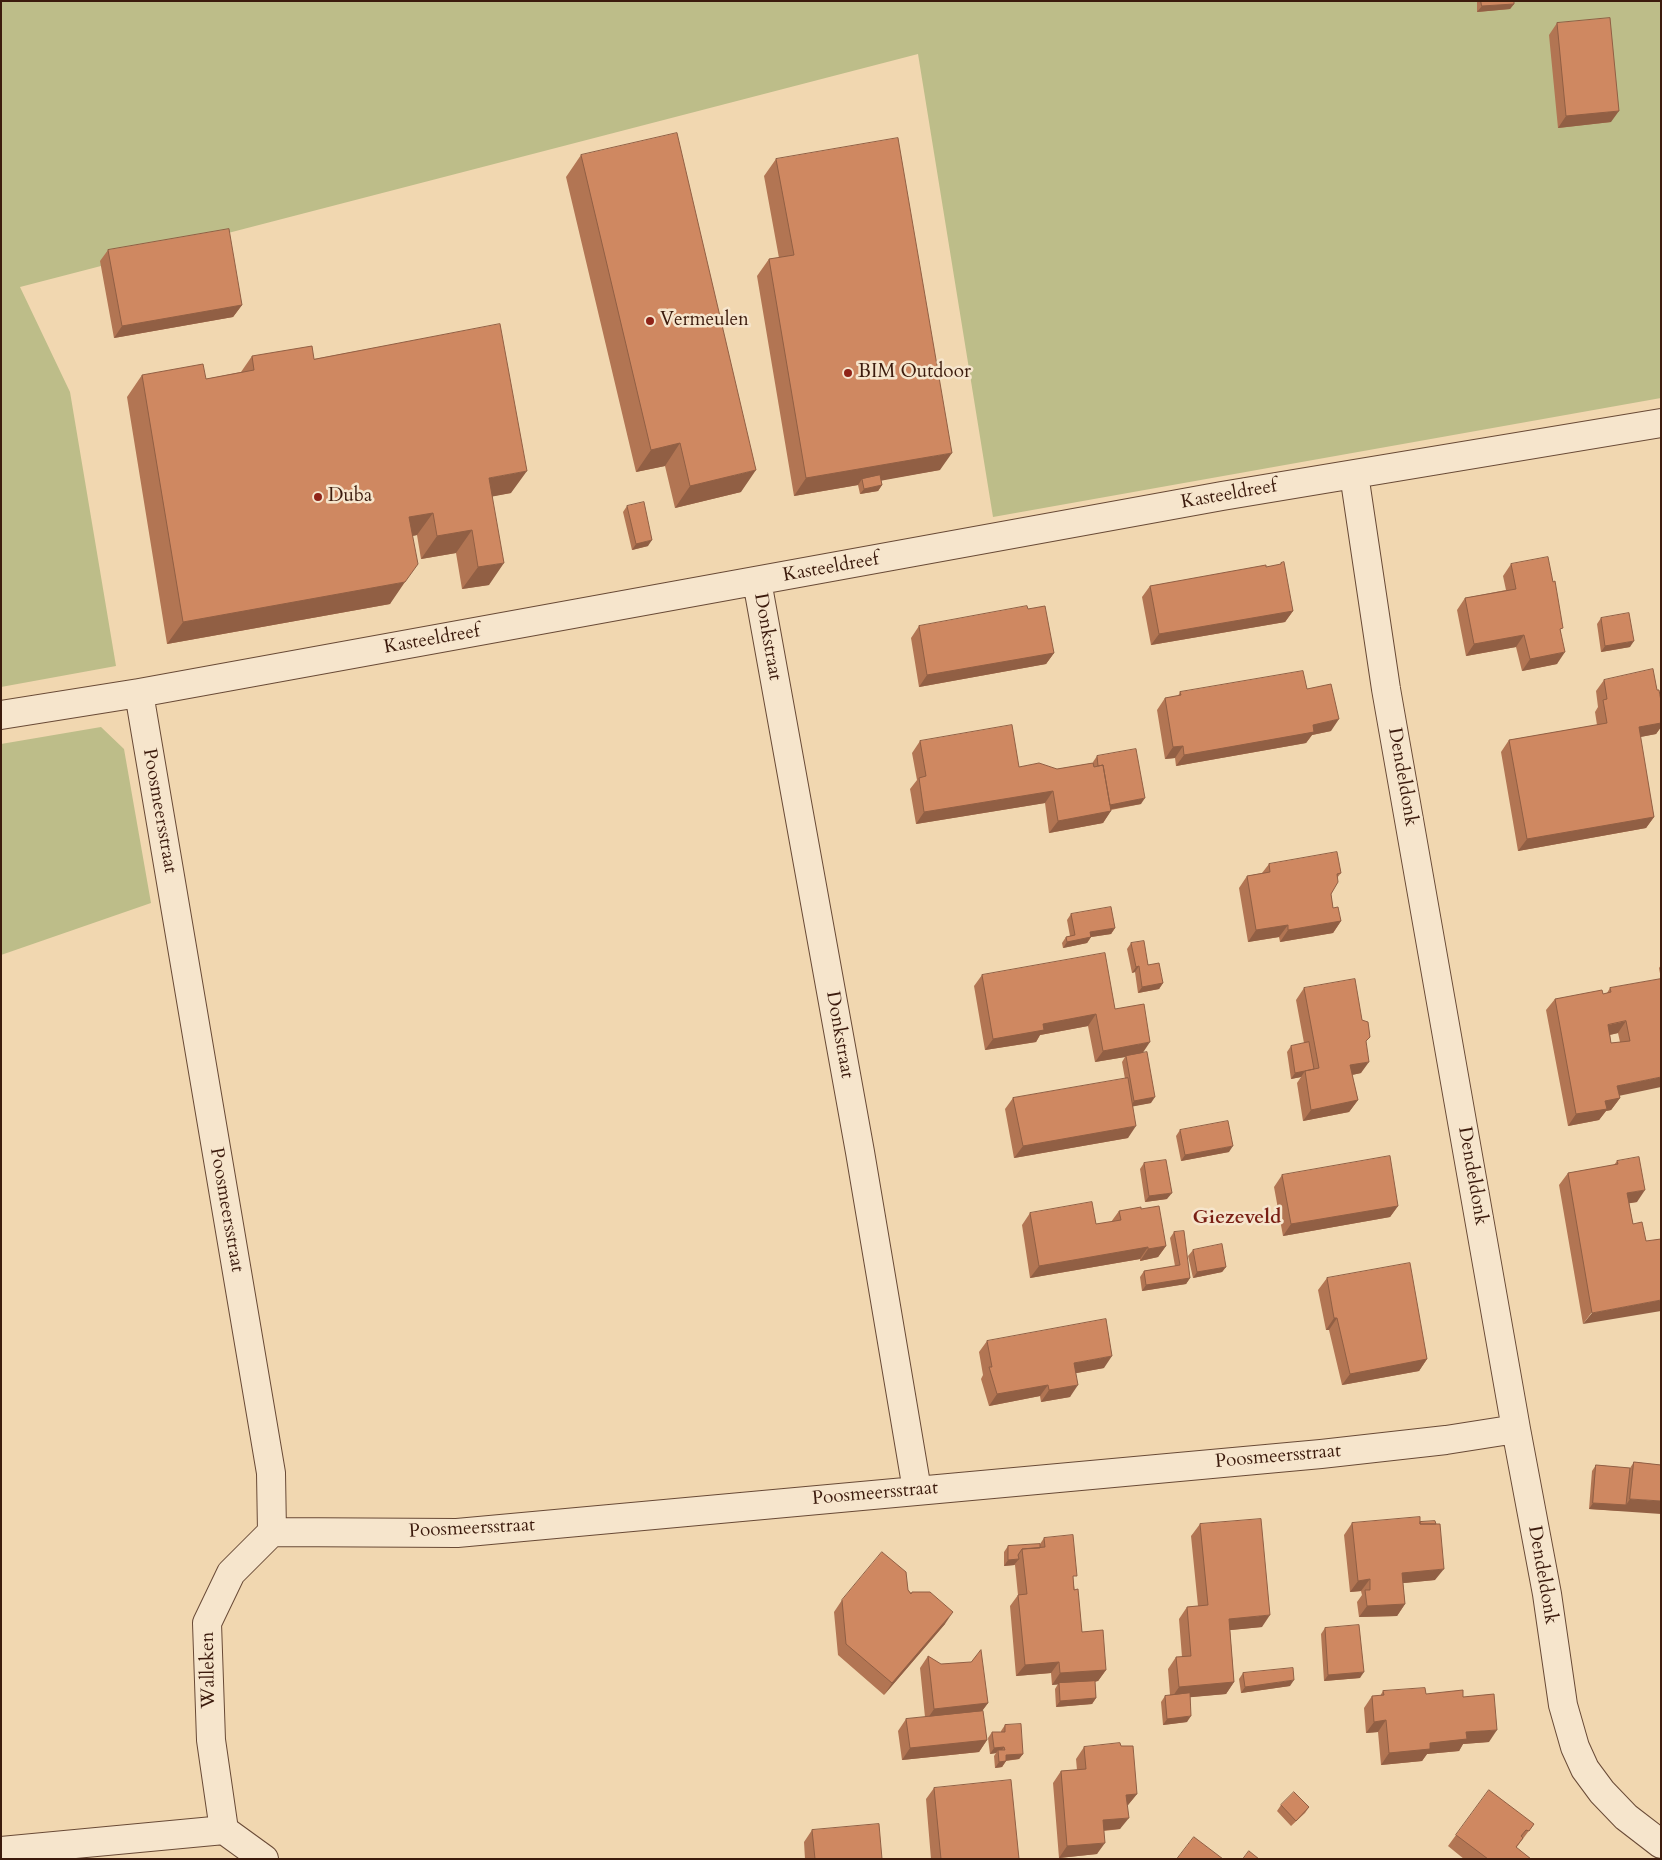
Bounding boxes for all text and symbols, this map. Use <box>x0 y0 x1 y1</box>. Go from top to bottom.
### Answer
place label: Vermeulen <box>660 310 749 332</box>
marker: Vermeulen <box>644 315 656 327</box>
place label: BIM Outdoor <box>858 362 971 384</box>
marker: BIM Outdoor <box>842 367 854 379</box>
street label: Kasteeldreef <box>1179 475 1279 515</box>
place label: Duba <box>328 486 372 508</box>
marker: Duba <box>312 491 324 503</box>
street label: Kasteeldreef <box>781 548 881 588</box>
street label: Donkstraat <box>748 591 786 683</box>
street label: Kasteeldreef <box>382 620 482 660</box>
street label: Dendeldonk <box>1382 726 1422 828</box>
street label: Poosmeersstraat <box>137 747 181 875</box>
street label: Donkstraat <box>820 989 858 1081</box>
street label: Dendeldonk <box>1452 1125 1492 1227</box>
street label: Poosmeersstraat <box>204 1146 248 1274</box>
district label: Giezeveld <box>1193 1206 1281 1230</box>
street label: Poosmeersstraat <box>1214 1440 1342 1474</box>
street label: Poosmeersstraat <box>811 1477 939 1511</box>
street label: Poosmeersstraat <box>408 1514 536 1544</box>
street label: Dendeldonk <box>1522 1524 1562 1626</box>
street label: Walleken <box>197 1631 221 1709</box>

